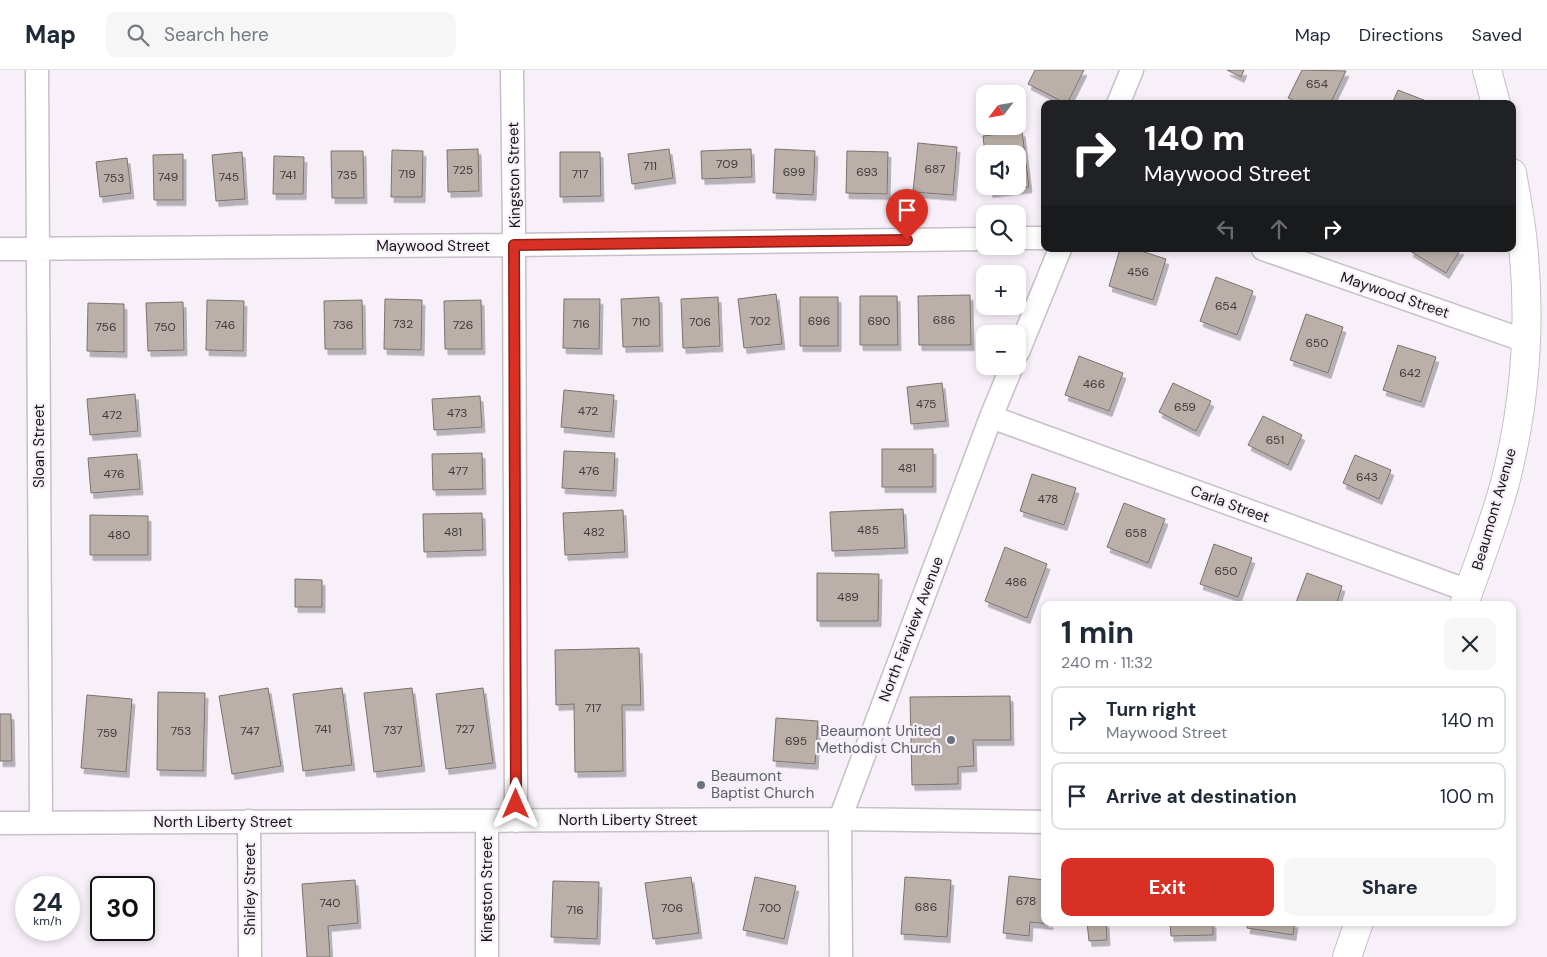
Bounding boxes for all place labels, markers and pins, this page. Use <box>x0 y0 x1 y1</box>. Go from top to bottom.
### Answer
pin <box>886 189 928 240</box>
place label: Beaumont United Methodist Church <box>816 721 941 758</box>
marker: Beaumont United Methodist Church <box>945 734 957 746</box>
place label: Beaumont Baptist Church <box>711 766 814 803</box>
marker: Beaumont Baptist Church <box>695 779 707 791</box>

